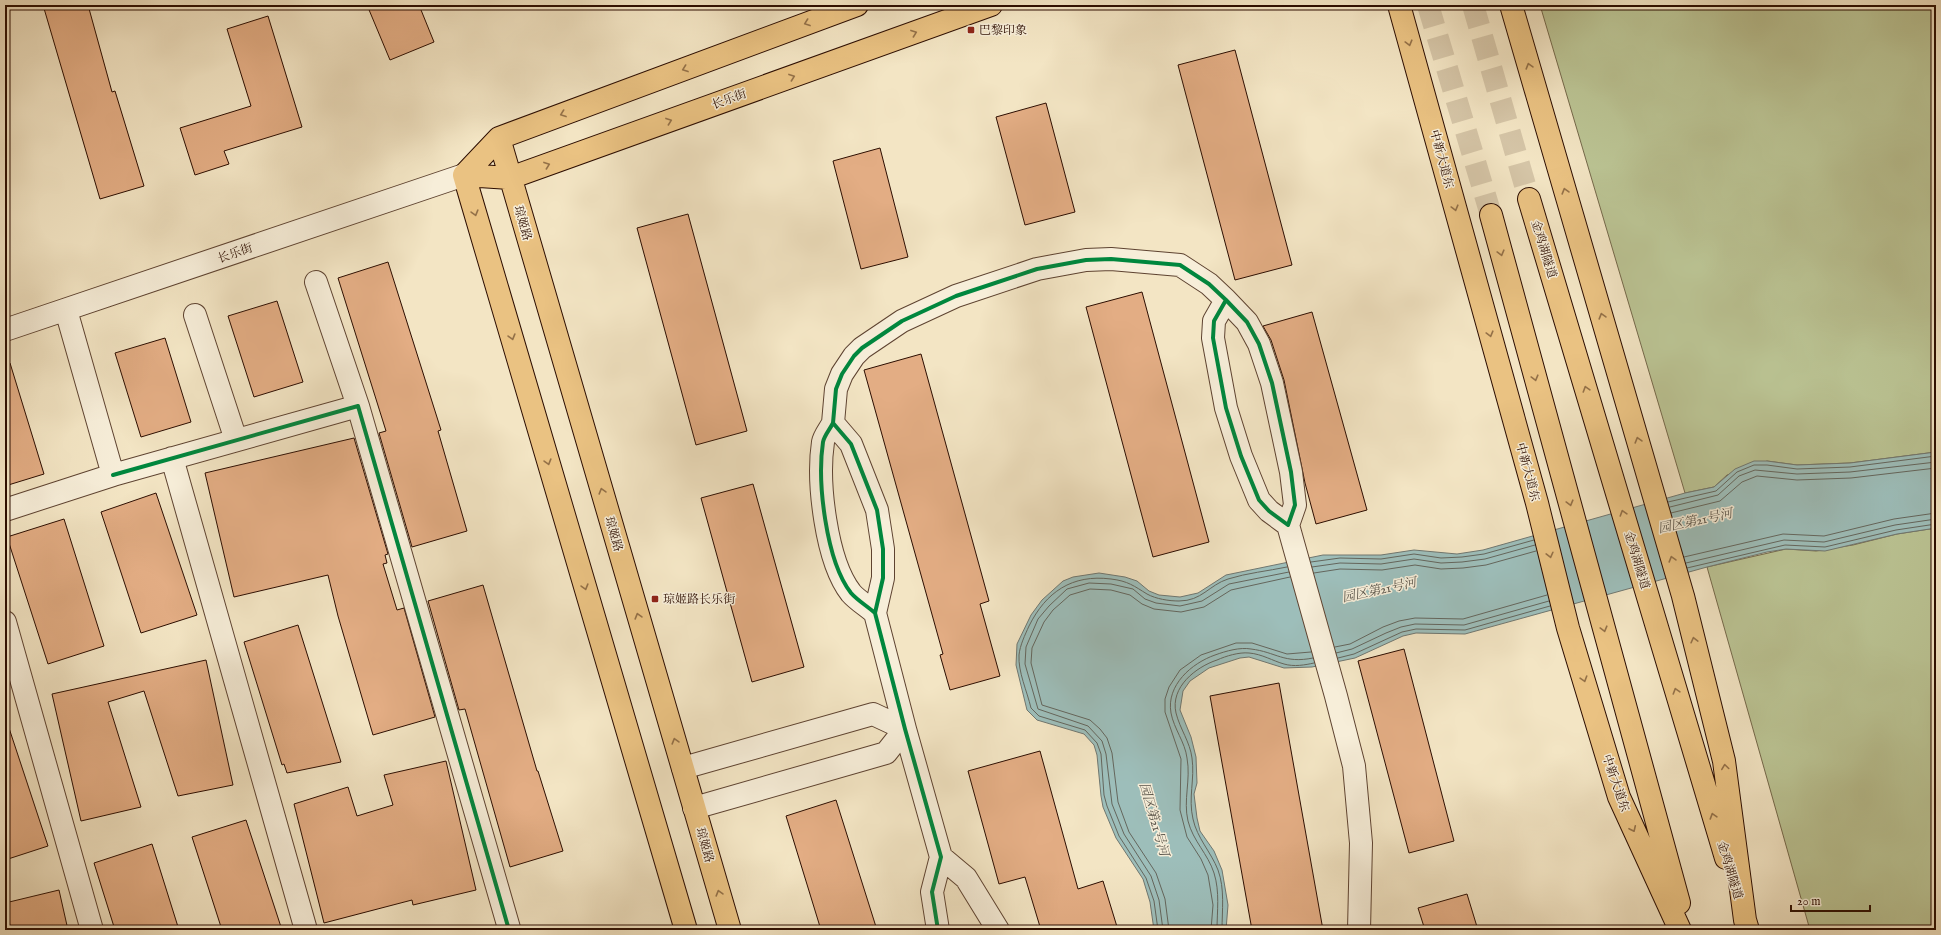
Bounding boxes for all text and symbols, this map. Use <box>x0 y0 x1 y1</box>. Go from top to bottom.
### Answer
one-way arrow <box>804 19 811 27</box>
place label: 巴黎印象 <box>979 23 1027 38</box>
marker: 巴黎印象 <box>966 25 976 35</box>
one-way arrow <box>910 29 917 37</box>
one-way arrow <box>1405 39 1413 46</box>
one-way arrow <box>1525 63 1534 70</box>
one-way arrow <box>682 64 689 72</box>
one-way arrow <box>788 73 795 81</box>
street label: 长乐街 <box>710 86 750 113</box>
one-way arrow <box>560 109 567 118</box>
one-way arrow <box>666 117 673 125</box>
street label: 中新大道东 <box>1427 128 1457 190</box>
one-way arrow <box>543 161 550 169</box>
one-way arrow <box>1561 188 1570 195</box>
street label: 琼姬路 <box>510 204 535 243</box>
one-way arrow <box>1451 205 1459 212</box>
one-way arrow <box>470 209 479 216</box>
street label: 金鸡湖隧道 <box>1528 218 1559 280</box>
street label: 长乐街 <box>216 240 256 266</box>
one-way arrow <box>1496 249 1505 256</box>
one-way arrow <box>1598 312 1607 319</box>
one-way arrow <box>1485 330 1494 337</box>
one-way arrow <box>507 334 516 341</box>
one-way arrow <box>1530 374 1539 381</box>
one-way arrow <box>1582 385 1591 392</box>
one-way arrow <box>1634 437 1643 444</box>
street label: 中新大道东 <box>1513 441 1543 503</box>
one-way arrow <box>543 458 552 465</box>
one-way arrow <box>598 488 607 495</box>
one-way arrow <box>1565 500 1574 507</box>
water label: 园区第21号河 <box>1657 505 1736 538</box>
one-way arrow <box>1619 510 1628 517</box>
street label: 琼姬路 <box>601 515 626 554</box>
street label: 金鸡湖隧道 <box>1621 529 1652 591</box>
one-way arrow <box>1545 551 1554 558</box>
one-way arrow <box>1668 555 1677 562</box>
water label: 园区第21号河 <box>1341 574 1420 607</box>
one-way arrow <box>580 583 589 590</box>
place label: 琼姬路长乐街 <box>663 592 736 607</box>
marker: 琼姬路长乐街 <box>650 594 660 604</box>
one-way arrow <box>634 613 643 620</box>
one-way arrow <box>1599 625 1608 632</box>
one-way arrow <box>1690 637 1699 644</box>
one-way arrow <box>1579 675 1588 682</box>
one-way arrow <box>1672 688 1681 695</box>
one-way arrow <box>671 738 680 745</box>
street label: 中新大道东 <box>1599 752 1632 814</box>
one-way arrow <box>1721 764 1730 770</box>
water label: 园区第21号河 <box>1135 781 1173 860</box>
one-way arrow <box>1709 812 1718 819</box>
one-way arrow <box>1628 824 1636 832</box>
street label: 琼姬路 <box>692 826 717 865</box>
street label: 金鸡湖隧道 <box>1714 839 1745 901</box>
scale bar <box>1791 887 1870 913</box>
one-way arrow <box>715 889 724 896</box>
text: 20 m <box>1797 894 1820 909</box>

